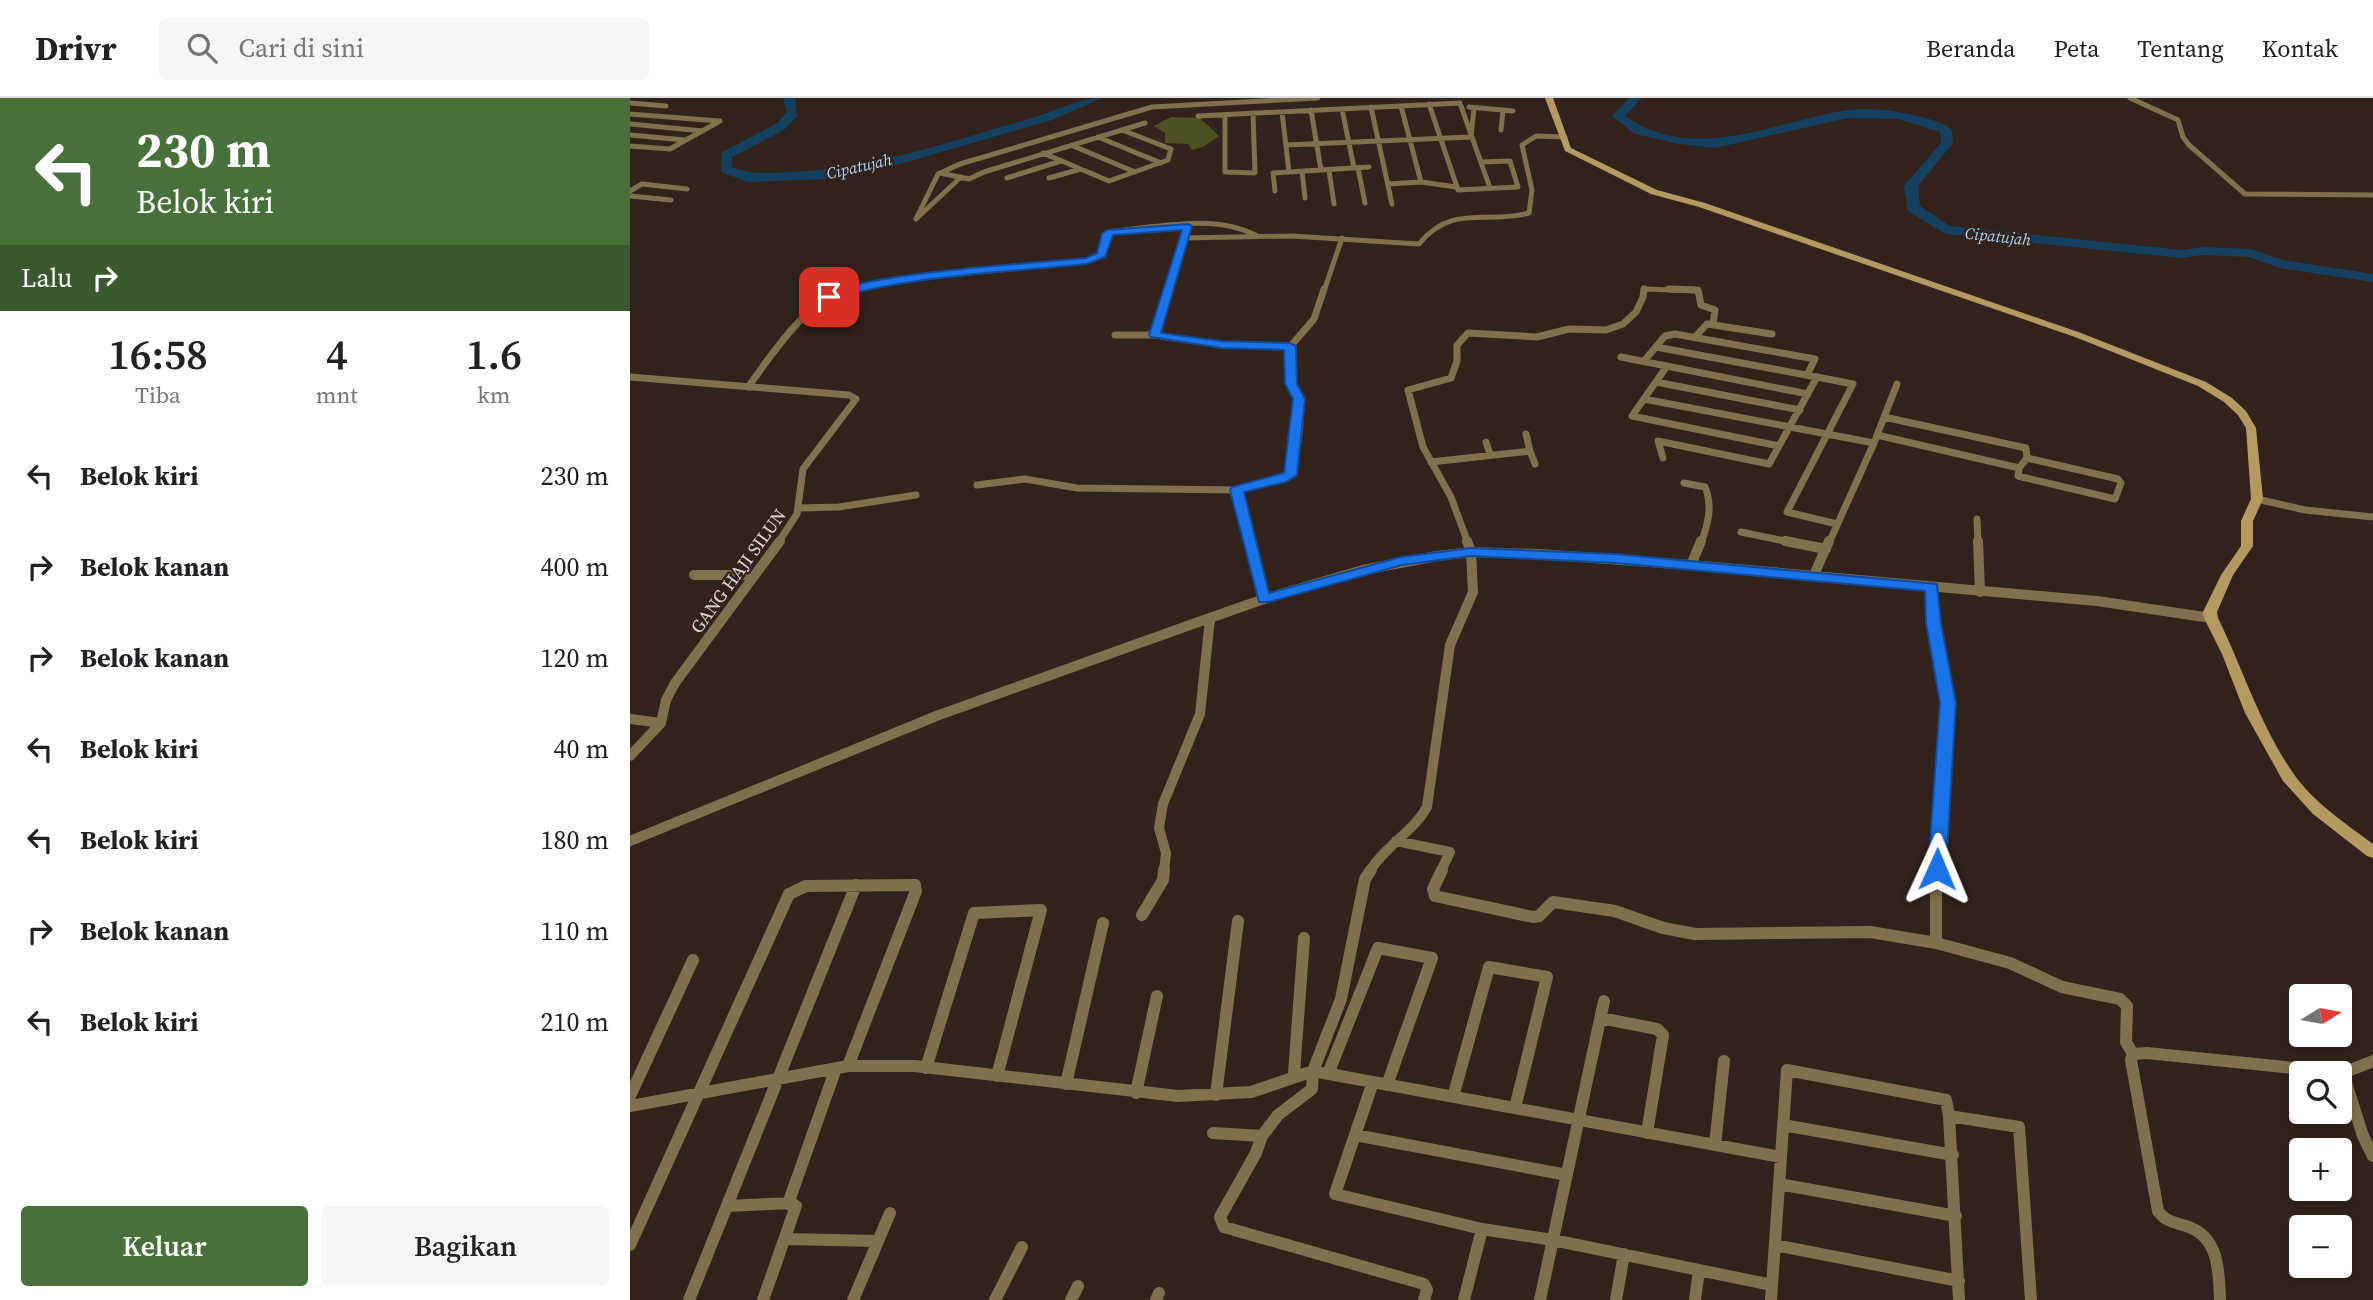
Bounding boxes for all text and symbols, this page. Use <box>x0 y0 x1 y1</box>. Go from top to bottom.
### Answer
search box <box>159 17 649 80</box>
text: Drivr <box>35 26 117 71</box>
icon: search <box>183 29 221 67</box>
text: Cari di sini <box>239 30 364 66</box>
text: Beranda <box>1926 32 2015 65</box>
text: Peta <box>2053 32 2099 65</box>
text: Tentang <box>2137 32 2224 65</box>
text: Kontak <box>2262 32 2338 65</box>
text: 230 m <box>136 116 271 183</box>
icon: left <box>21 126 112 217</box>
water label: Cipatujah <box>824 148 894 184</box>
text: Belok kiri <box>136 180 274 224</box>
water label: Cipatujah <box>1964 222 2032 250</box>
icon: right <box>86 259 124 297</box>
text: Lalu <box>21 260 72 296</box>
pin <box>799 267 859 327</box>
icon: arrive <box>810 278 848 316</box>
text: 16:58 <box>108 325 208 383</box>
text: 4 <box>326 325 348 383</box>
text: 1.6 <box>466 325 522 383</box>
text: Tiba <box>135 379 181 411</box>
text: mnt <box>316 379 358 411</box>
text: km <box>477 379 511 411</box>
icon: left <box>21 457 59 495</box>
text: Belok kiri <box>80 458 198 494</box>
text: 230 m <box>541 458 609 494</box>
street label: GANG HAJI SILUN <box>684 504 792 638</box>
icon: right <box>21 548 59 586</box>
text: Belok kanan <box>80 549 229 585</box>
text: 400 m <box>541 549 609 585</box>
icon: right <box>21 639 59 677</box>
text: Belok kanan <box>80 640 229 676</box>
text: 120 m <box>541 640 609 676</box>
icon: left <box>21 730 59 768</box>
text: Belok kiri <box>80 731 198 767</box>
text: 40 m <box>554 731 609 767</box>
icon: left <box>21 821 59 859</box>
text: Belok kiri <box>80 822 198 858</box>
text: 180 m <box>541 822 609 858</box>
position arrow <box>1900 832 1974 906</box>
icon: right <box>21 912 59 950</box>
text: Belok kanan <box>80 913 229 949</box>
text: 110 m <box>541 913 609 949</box>
north arrow <box>2289 984 2352 1046</box>
map controls <box>2289 984 2352 1278</box>
icon: left <box>21 1003 59 1041</box>
text: Belok kiri <box>80 1004 198 1040</box>
text: 210 m <box>541 1004 609 1040</box>
button: search <box>2289 1061 2352 1124</box>
button: + <box>2289 1138 2352 1201</box>
button: Keluar <box>21 1206 308 1286</box>
button: Bagikan <box>322 1206 609 1286</box>
button: − <box>2289 1215 2352 1278</box>

